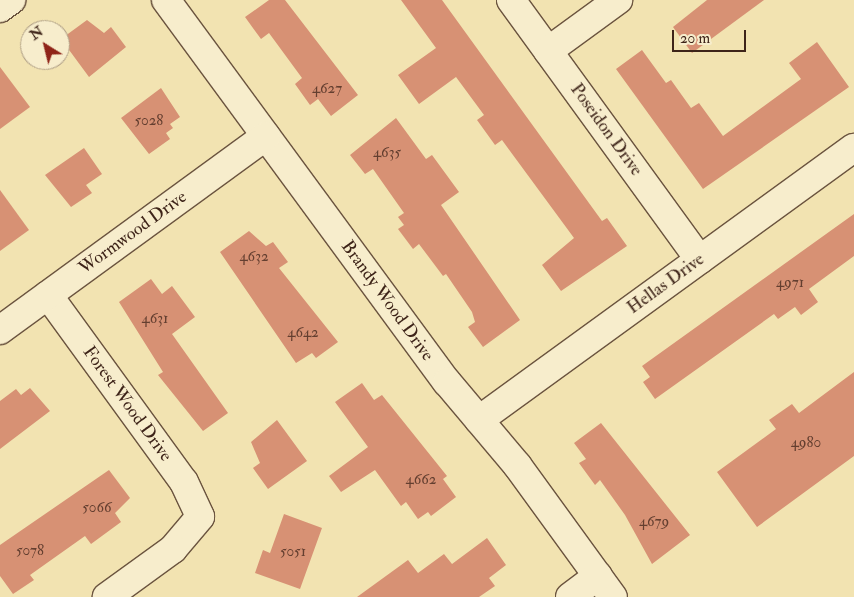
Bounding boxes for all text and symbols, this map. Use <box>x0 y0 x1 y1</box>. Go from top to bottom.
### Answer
north arrow <box>20 20 70 70</box>
scale bar <box>674 20 748 52</box>
text: N <box>26 23 47 44</box>
text: 20 m <box>680 29 710 48</box>
house number: 4627 <box>312 80 342 98</box>
street label: Poseidon Drive <box>565 80 647 180</box>
house number: 5028 <box>135 112 163 130</box>
house number: 4635 <box>373 144 401 162</box>
street label: Wormwood Drive <box>75 187 191 279</box>
street label: Brandy Wood Drive <box>336 237 438 365</box>
house number: 4632 <box>239 248 269 266</box>
street label: Hellas Drive <box>623 249 709 319</box>
house number: 4971 <box>776 274 804 292</box>
house number: 4631 <box>142 310 168 328</box>
house number: 4642 <box>287 324 319 342</box>
street label: Forest Wood Drive <box>78 342 176 466</box>
house number: 4980 <box>791 434 821 452</box>
house number: 4662 <box>406 471 436 489</box>
house number: 5066 <box>82 499 112 517</box>
house number: 4679 <box>639 513 669 531</box>
house number: 5078 <box>16 542 44 560</box>
house number: 5051 <box>280 543 306 561</box>

